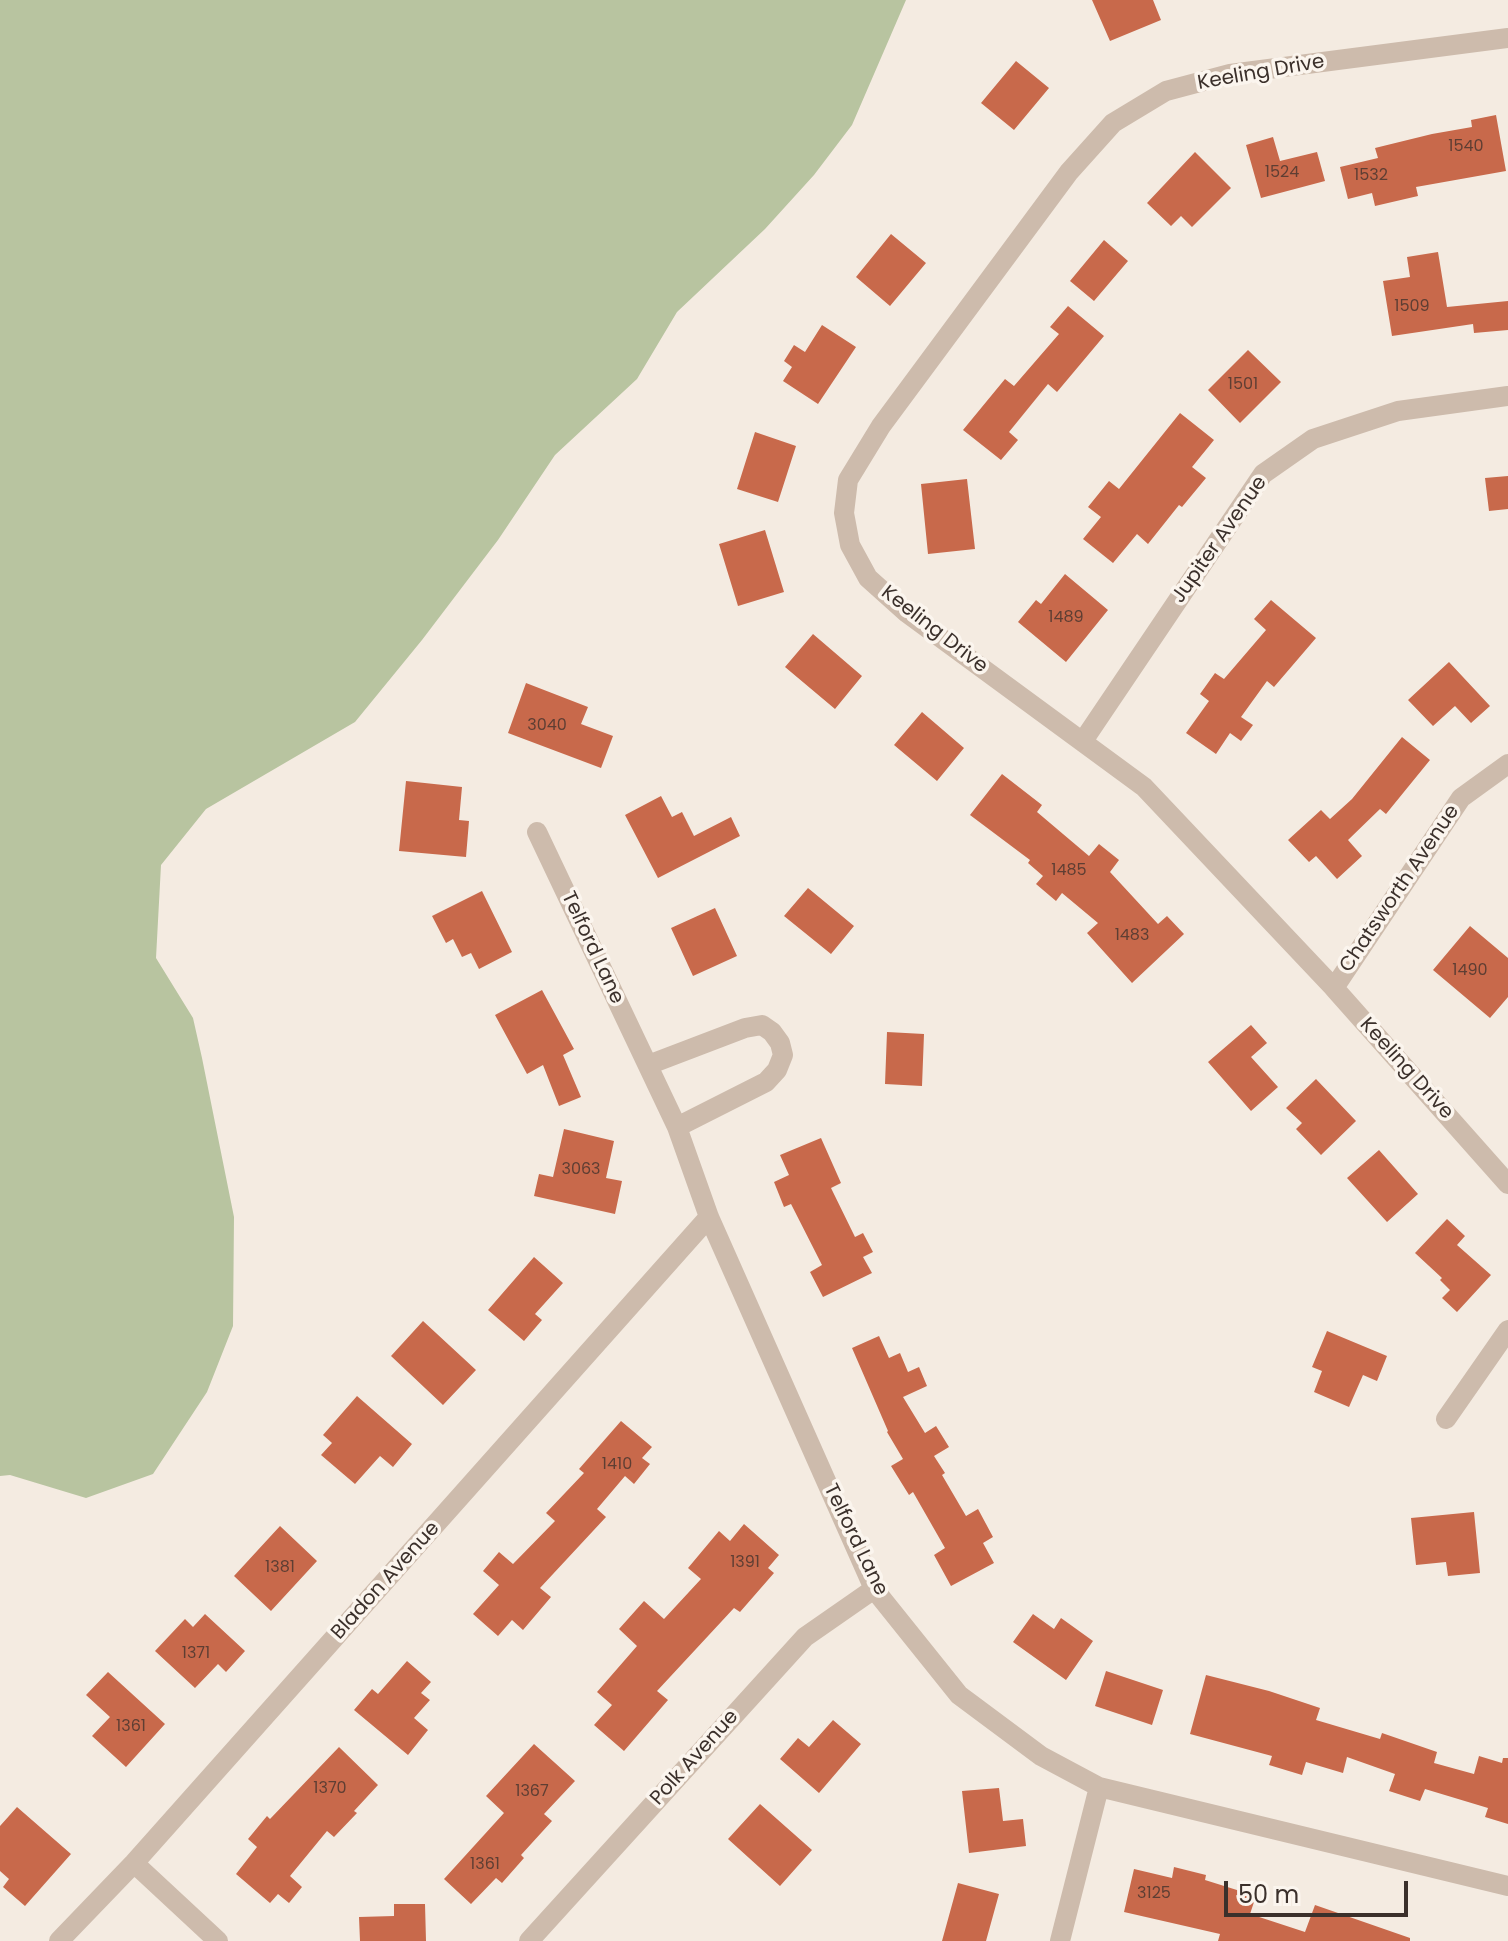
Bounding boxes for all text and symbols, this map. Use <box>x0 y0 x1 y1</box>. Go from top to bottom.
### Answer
street label: Keeling Drive <box>1196 50 1326 96</box>
house number: 1540 <box>1448 137 1484 157</box>
house number: 1524 <box>1265 163 1299 183</box>
house number: 1532 <box>1354 166 1388 186</box>
house number: 1509 <box>1394 297 1430 317</box>
house number: 1501 <box>1228 375 1258 395</box>
street label: Jupiter Avenue <box>1167 472 1273 608</box>
street label: Keeling Drive <box>876 581 992 679</box>
house number: 1489 <box>1048 608 1084 628</box>
house number: 3040 <box>527 716 567 736</box>
street label: Chatsworth Avenue <box>1335 801 1465 977</box>
house number: 1485 <box>1051 861 1087 881</box>
street label: Telford Lane <box>556 888 628 1008</box>
house number: 1483 <box>1115 926 1149 946</box>
house number: 1490 <box>1452 961 1488 981</box>
street label: Keeling Drive <box>1354 1013 1458 1125</box>
house number: 3063 <box>561 1160 601 1180</box>
house number: 1410 <box>602 1455 632 1475</box>
street label: Telford Lane <box>818 1480 892 1600</box>
street label: Bladon Avenue <box>327 1517 445 1645</box>
house number: 1391 <box>730 1553 760 1573</box>
house number: 1381 <box>265 1558 295 1578</box>
house number: 1371 <box>182 1644 210 1664</box>
street label: Polk Avenue <box>646 1705 744 1811</box>
house number: 1361 <box>116 1717 146 1737</box>
house number: 1370 <box>313 1779 347 1799</box>
house number: 1367 <box>515 1782 549 1802</box>
house number: 1361 <box>470 1855 500 1875</box>
scale bar <box>1228 1865 1412 1915</box>
text: 50 m <box>1238 1878 1299 1911</box>
house number: 3125 <box>1137 1884 1171 1904</box>

